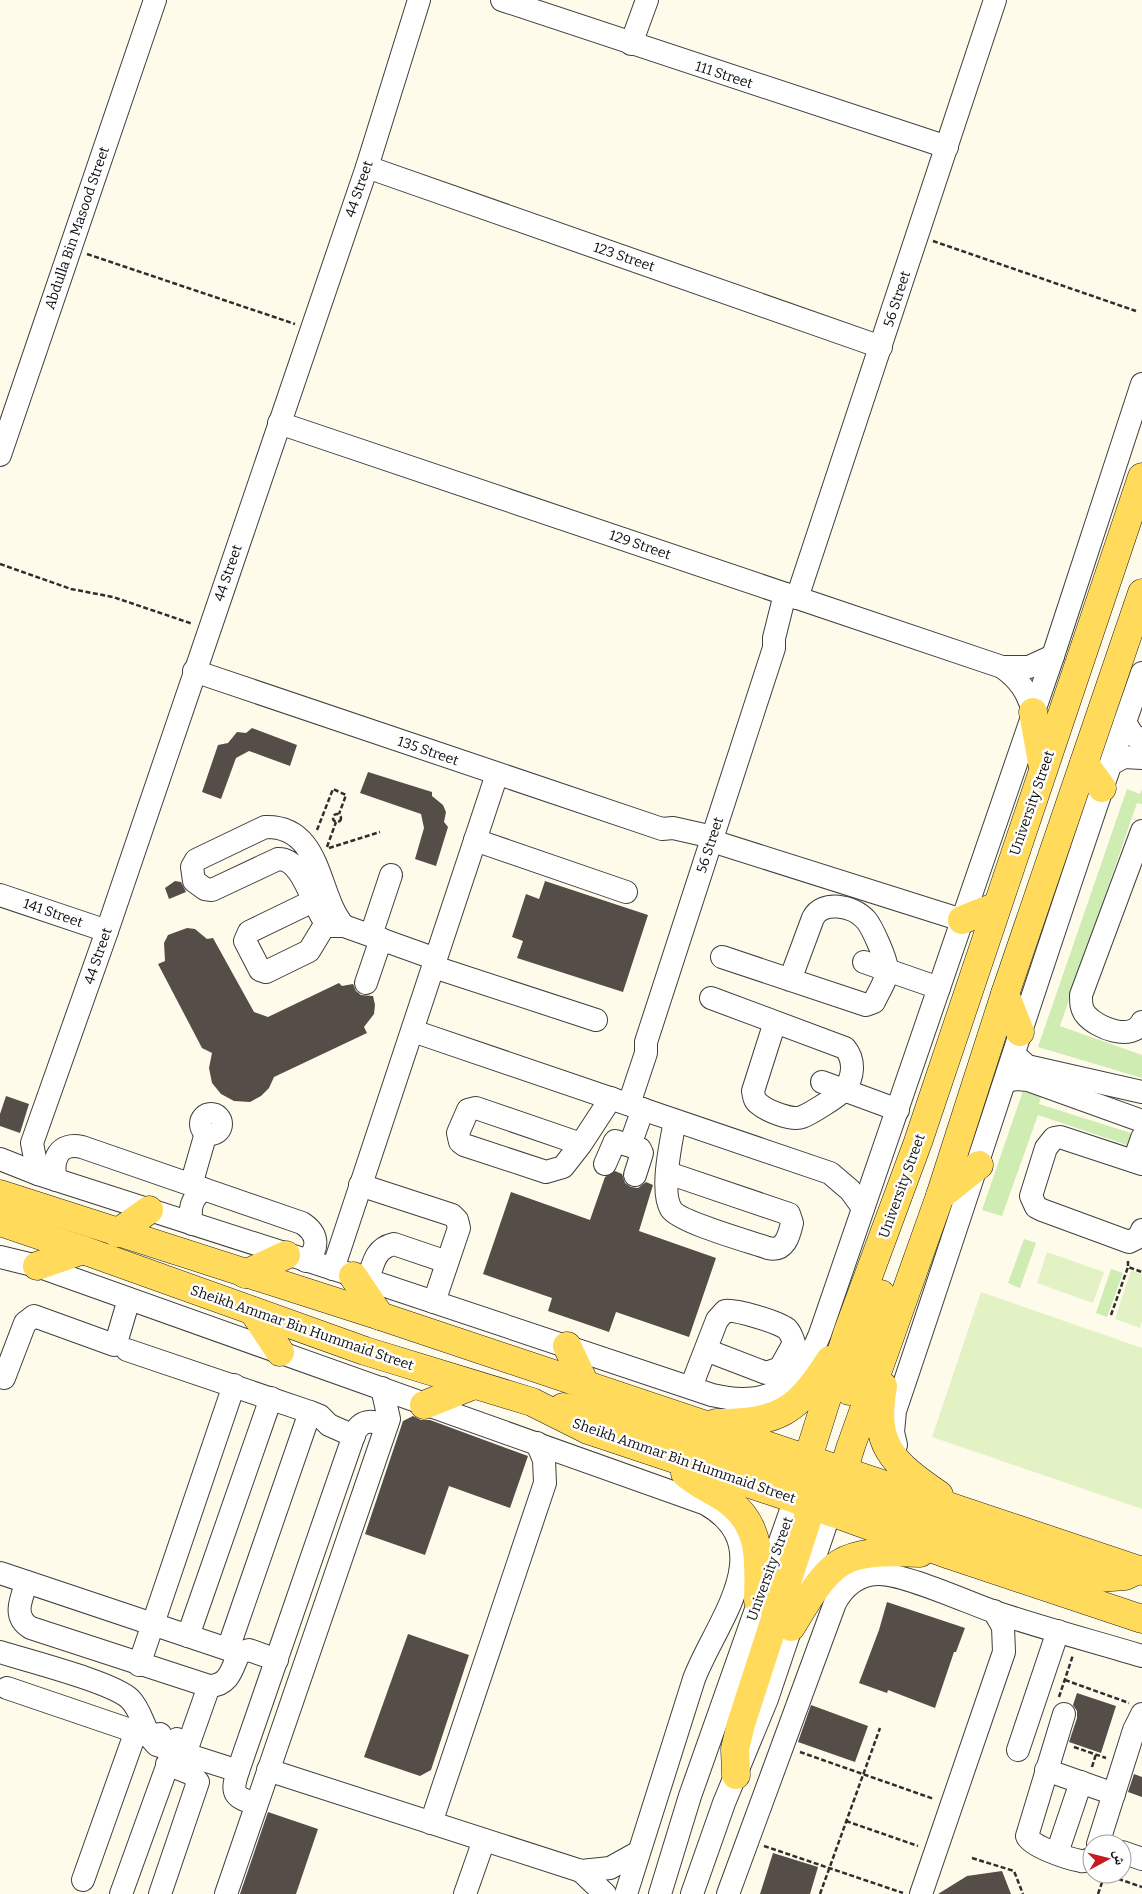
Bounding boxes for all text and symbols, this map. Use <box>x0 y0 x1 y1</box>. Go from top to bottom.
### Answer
street label: 111 Street <box>693 58 755 92</box>
street label: Abdulla Bin Masood Street <box>41 144 113 312</box>
street label: 44 Street <box>341 158 377 220</box>
street label: 123 Street <box>591 239 657 275</box>
street label: 56 Street <box>880 269 914 329</box>
street label: 129 Street <box>607 527 673 563</box>
street label: 44 Street <box>210 542 246 604</box>
street label: 135 Street <box>395 733 461 769</box>
street label: University Street <box>1006 748 1058 858</box>
street label: 56 Street <box>693 815 727 875</box>
street label: 141 Street <box>21 895 85 931</box>
street label: 44 Street <box>80 925 116 987</box>
street label: University Street <box>875 1132 929 1240</box>
street label: Sheikh Ammar Bin Hummaid Street <box>188 1282 416 1374</box>
street label: Sheikh Ammar Bin Hummaid Street <box>570 1415 798 1507</box>
street label: University Street <box>743 1515 797 1623</box>
north arrow <box>1082 1834 1132 1884</box>
text: ش <box>1110 1849 1129 1866</box>

